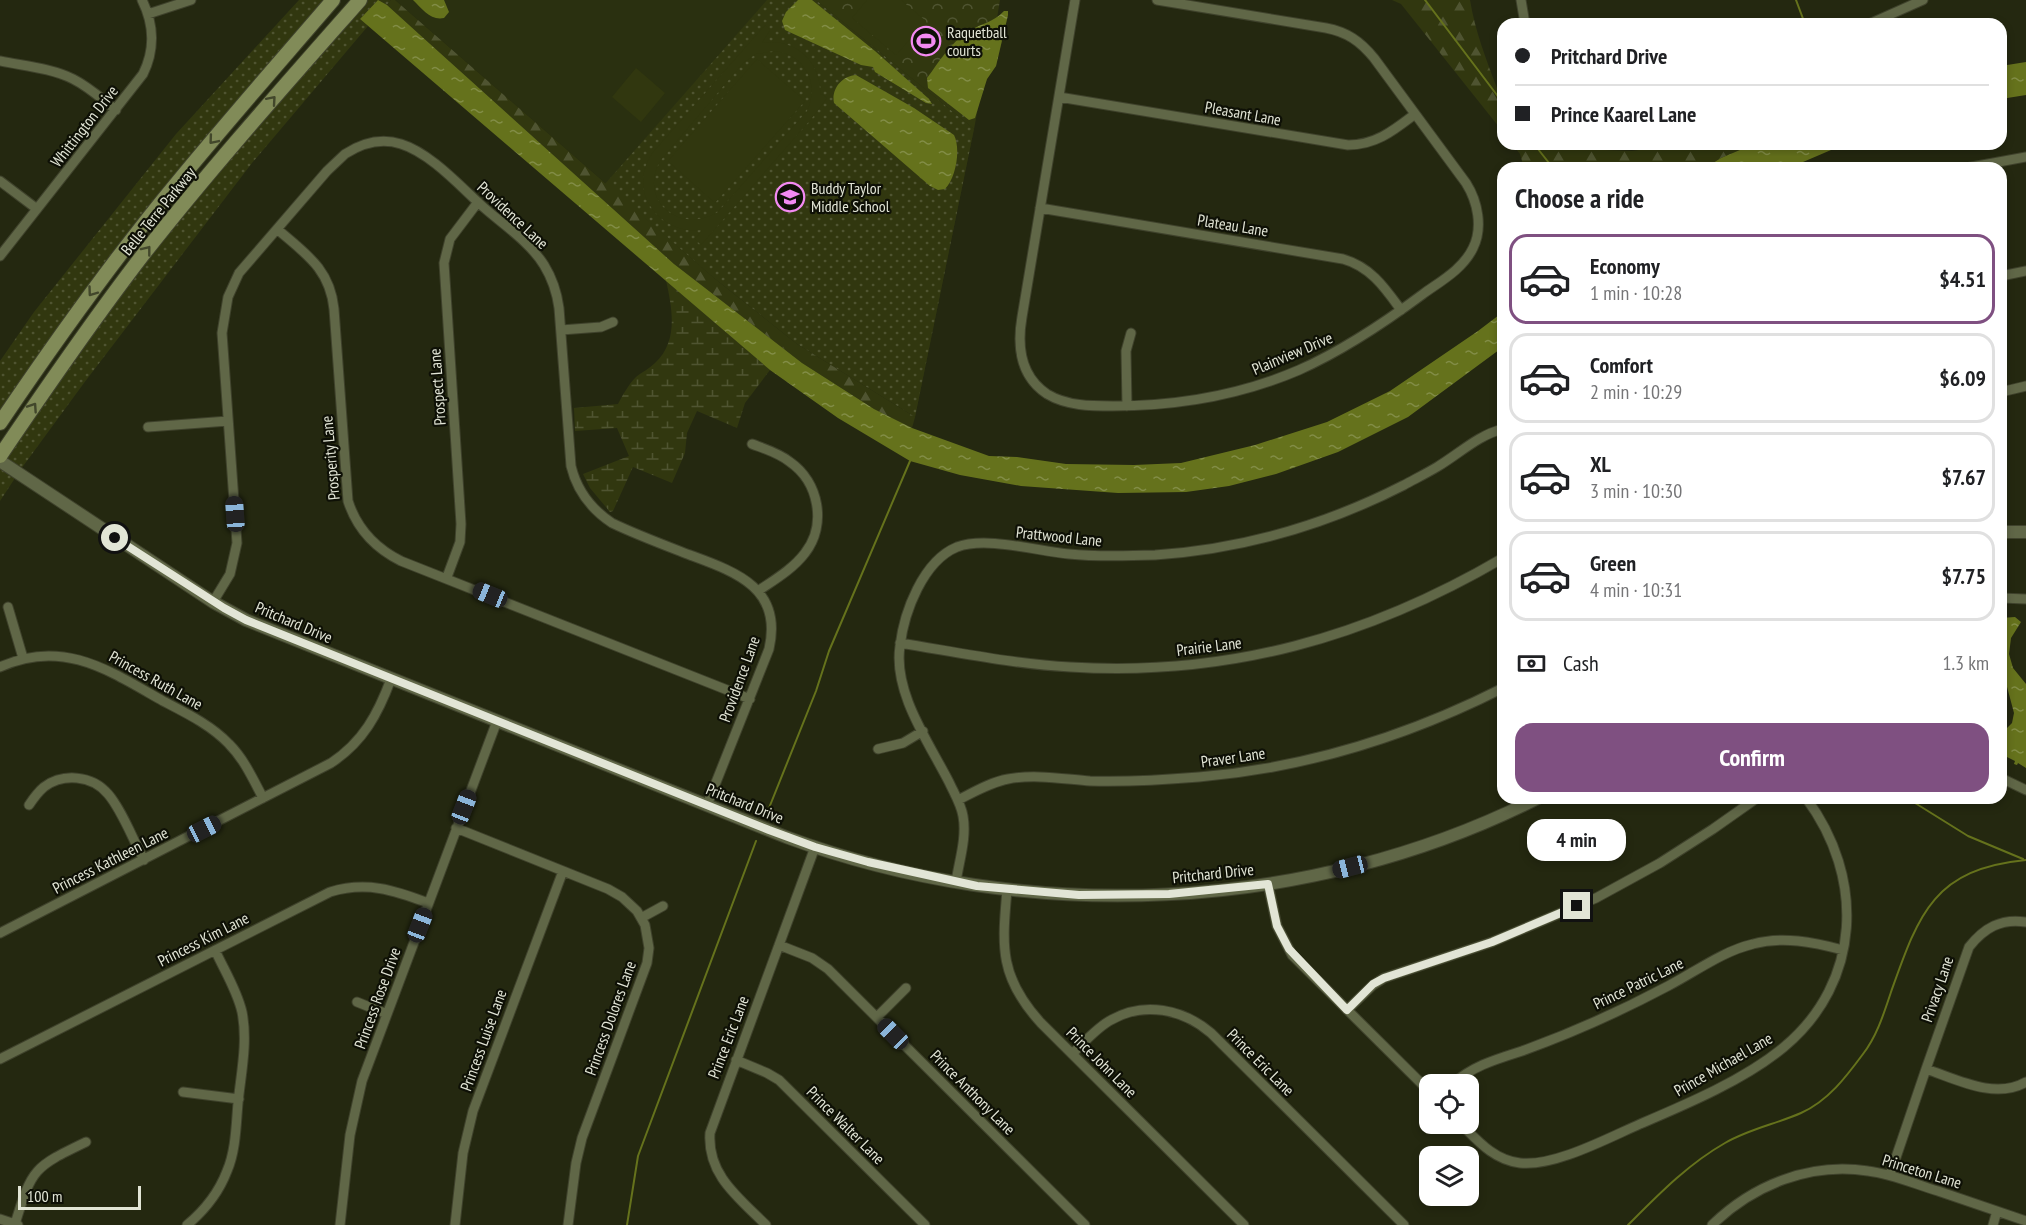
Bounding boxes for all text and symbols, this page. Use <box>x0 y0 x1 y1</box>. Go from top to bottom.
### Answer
place label: Raquetball courts <box>947 22 1007 60</box>
sports icon: Raquetball courts <box>910 25 942 57</box>
text: Pritchard Drive <box>1551 42 1667 70</box>
street label: Whittington Drive <box>46 81 122 171</box>
one-way arrow <box>265 96 276 107</box>
street label: Pleasant Lane <box>1203 96 1283 130</box>
text: Prince Kaarel Lane <box>1551 100 1696 128</box>
one-way arrow <box>209 133 220 144</box>
street label: Belle Terre Parkway <box>116 163 200 259</box>
street label: Providence Lane <box>473 177 553 253</box>
place label: Buddy Taylor Middle School <box>811 178 890 216</box>
school or university icon: Buddy Taylor Middle School <box>774 181 806 213</box>
text: Choose a ride <box>1515 181 1644 215</box>
street label: Plateau Lane <box>1196 210 1270 240</box>
one-way arrow <box>140 245 151 256</box>
icon: car <box>1518 252 1572 306</box>
text: Economy <box>1590 252 1660 280</box>
text: $4.51 <box>1939 265 1986 293</box>
text: 1 min · 10:28 <box>1590 280 1682 306</box>
one-way arrow <box>88 286 99 297</box>
street label: Plainview Drive <box>1249 327 1335 379</box>
street label: Prospect Lane <box>424 348 450 426</box>
icon: car <box>1518 351 1572 405</box>
text: Comfort <box>1590 351 1653 379</box>
text: $6.09 <box>1939 364 1986 392</box>
text: 2 min · 10:29 <box>1590 379 1682 405</box>
one-way arrow <box>26 403 37 414</box>
street label: Prosperity Lane <box>316 415 344 501</box>
icon: car <box>1518 450 1572 504</box>
text: XL <box>1590 450 1611 478</box>
text: $7.67 <box>1941 463 1986 491</box>
text: 3 min · 10:30 <box>1590 478 1682 504</box>
car <box>225 495 245 533</box>
street label: Prattwood Lane <box>1015 522 1103 550</box>
route start <box>101 524 128 551</box>
icon: car <box>1518 549 1572 603</box>
text: Green <box>1590 549 1636 577</box>
text: $7.75 <box>1941 562 1986 590</box>
text: 4 min · 10:31 <box>1590 577 1682 603</box>
car <box>470 580 510 610</box>
street label: Pritchard Drive <box>252 597 336 647</box>
street label: Prairie Lane <box>1175 632 1243 660</box>
street label: Providence Lane <box>714 633 764 725</box>
street label: Princess Ruth Lane <box>106 646 206 714</box>
icon: cash <box>1515 647 1548 680</box>
text: Cash <box>1563 649 1599 677</box>
text: 1.3 km <box>1942 650 1989 676</box>
button: Confirm <box>1515 723 1989 792</box>
street label: Praver Lane <box>1200 743 1266 771</box>
street label: Pritchard Drive <box>703 778 787 828</box>
car <box>449 787 479 827</box>
car <box>184 813 224 845</box>
callout: 4 min <box>1528 819 1626 861</box>
street label: Princess Kathleen Lane <box>49 822 171 898</box>
text: 4 min <box>1556 827 1597 853</box>
car <box>1330 854 1370 880</box>
street label: Pritchard Drive <box>1171 859 1255 887</box>
route end <box>1563 892 1590 919</box>
car <box>405 905 435 945</box>
street label: Princess Kim Lane <box>154 907 252 971</box>
street label: Princess Rose Drive <box>349 945 405 1051</box>
street label: Prince Patric Lane <box>1590 953 1686 1013</box>
street label: Privacy Lane <box>1916 954 1958 1024</box>
street label: Princess Dolores Lane <box>580 958 640 1078</box>
street label: Princess Luise Lane <box>455 986 511 1094</box>
street label: Prince Eric Lane <box>703 993 753 1081</box>
car <box>874 1015 912 1053</box>
street label: Prince John Lane <box>1062 1022 1142 1102</box>
street label: Prince Eric Lane <box>1223 1024 1299 1100</box>
street label: Prince Michael Lane <box>1670 1028 1776 1100</box>
street label: Prince Anthony Lane <box>926 1045 1020 1139</box>
map controls <box>1419 1074 1479 1206</box>
button: locate <box>1419 1074 1479 1134</box>
street label: Prince Walter Lane <box>803 1082 889 1168</box>
button: layers <box>1419 1146 1479 1206</box>
street label: Princeton Lane <box>1880 1149 1964 1193</box>
scale bar <box>18 1183 141 1210</box>
text: 100 m <box>27 1186 62 1206</box>

